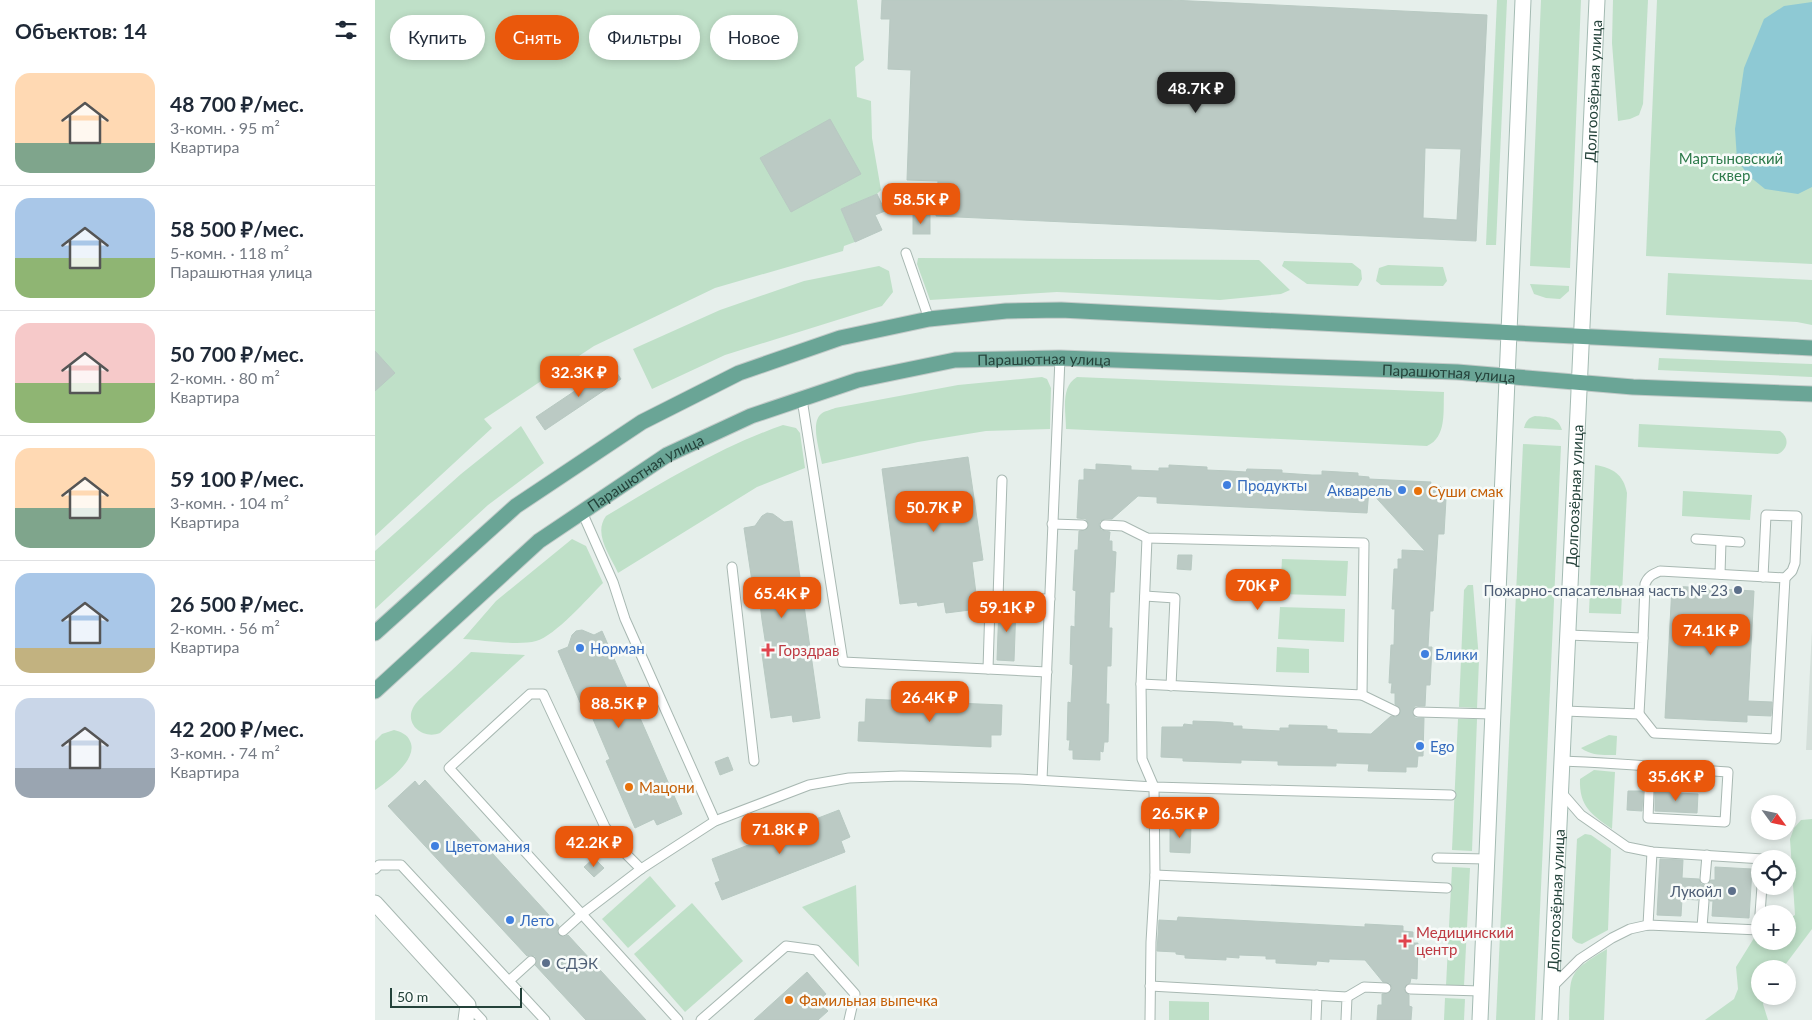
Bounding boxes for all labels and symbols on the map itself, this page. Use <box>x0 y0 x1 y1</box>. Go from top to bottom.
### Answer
street label: Долгоозёрная улица <box>1581 19 1605 163</box>
pin: 48.7K ₽ <box>1150 72 1242 114</box>
park label: Мартыновский сквер <box>1679 149 1783 184</box>
pin: 58.5K ₽ <box>875 182 967 225</box>
street label: Парашютная улица <box>977 349 1111 369</box>
pin: 32.3K ₽ <box>533 356 625 398</box>
street label: Парашютная улица <box>1382 360 1516 386</box>
street label: Долгоозёрная улица <box>1562 424 1586 567</box>
street label: Парашютная улица <box>584 430 707 515</box>
place label: Продукты <box>1237 476 1307 494</box>
marker: Продукты <box>1221 479 1233 491</box>
place label: Акварель <box>1327 481 1392 499</box>
place label: Суши смак <box>1428 482 1504 500</box>
marker: Акварель <box>1396 484 1408 496</box>
marker: Суши смак <box>1412 485 1424 497</box>
pin: 50.7K ₽ <box>888 490 980 533</box>
pin: 70K ₽ <box>1223 568 1293 611</box>
pin: 65.4K ₽ <box>736 576 828 619</box>
place label: Пожарно-спасательная часть № 23 <box>1483 581 1728 599</box>
marker: Пожарно-спасательная часть № 23 <box>1732 584 1744 596</box>
pin: 59.1K ₽ <box>961 590 1053 633</box>
pin: 74.1K ₽ <box>1665 614 1757 656</box>
place label: Норман <box>590 639 645 657</box>
place label: Горздрав <box>778 641 840 659</box>
marker: Норман <box>574 642 586 654</box>
marker: Горздрав <box>762 644 774 656</box>
place label: Блики <box>1435 645 1478 663</box>
marker: Блики <box>1419 648 1431 660</box>
pin: 26.4K ₽ <box>884 680 976 723</box>
pin: 88.5K ₽ <box>573 686 665 729</box>
place label: Ego <box>1430 737 1455 755</box>
marker: Ego <box>1414 740 1426 752</box>
pin: 35.6K ₽ <box>1630 760 1722 802</box>
place label: Мацони <box>639 778 695 796</box>
marker: Мацони <box>623 781 635 793</box>
north arrow <box>1751 795 1796 840</box>
pin: 26.5K ₽ <box>1134 796 1226 839</box>
pin: 71.8K ₽ <box>734 812 826 855</box>
pin: 42.2K ₽ <box>548 826 640 868</box>
street label: Долгоозёрная улица <box>1543 829 1568 972</box>
place label: Цветомания <box>445 837 530 855</box>
marker: Цветомания <box>429 840 441 852</box>
place label: Лукойл <box>1669 882 1722 900</box>
marker: Лукойл <box>1726 885 1738 897</box>
place label: Лето <box>519 911 554 929</box>
marker: Лето <box>504 914 516 926</box>
place label: Медицинский центр <box>1416 923 1514 958</box>
marker: Медицинский центр <box>1398 934 1412 948</box>
place label: СДЭК <box>556 954 598 972</box>
marker: СДЭК <box>540 957 552 969</box>
scale bar <box>390 985 523 1008</box>
place label: Фамильная выпечка <box>799 991 938 1009</box>
marker: Фамильная выпечка <box>783 994 795 1006</box>

